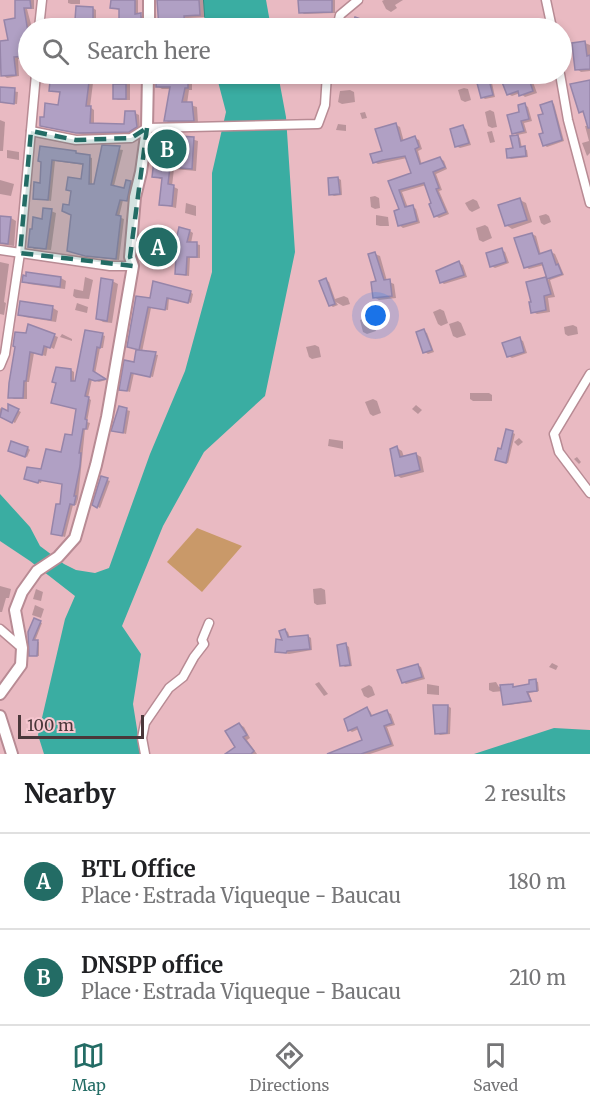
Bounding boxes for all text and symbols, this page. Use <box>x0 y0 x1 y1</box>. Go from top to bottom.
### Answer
search box <box>18 18 572 84</box>
icon: search <box>39 35 72 68</box>
text: Search here <box>87 37 210 65</box>
pin: B <box>148 126 186 172</box>
pin: A <box>138 224 178 270</box>
your location <box>361 301 390 330</box>
scale bar <box>18 712 144 740</box>
text: 100 m <box>27 715 74 735</box>
text: Nearby <box>24 777 116 810</box>
text: 2 results <box>484 781 566 806</box>
text: BTL Office <box>81 855 196 883</box>
text: A <box>36 869 51 894</box>
text: 180 m <box>508 869 566 894</box>
text: Place · Estrada Viqueque - Baucau <box>81 883 401 908</box>
text: DNSPP office <box>81 951 223 979</box>
text: B <box>37 965 50 990</box>
text: 210 m <box>509 965 566 990</box>
text: Place · Estrada Viqueque - Baucau <box>81 979 401 1004</box>
tab: Map <box>72 1039 106 1095</box>
tab: Directions <box>249 1039 329 1095</box>
tab: Saved <box>473 1039 518 1095</box>

